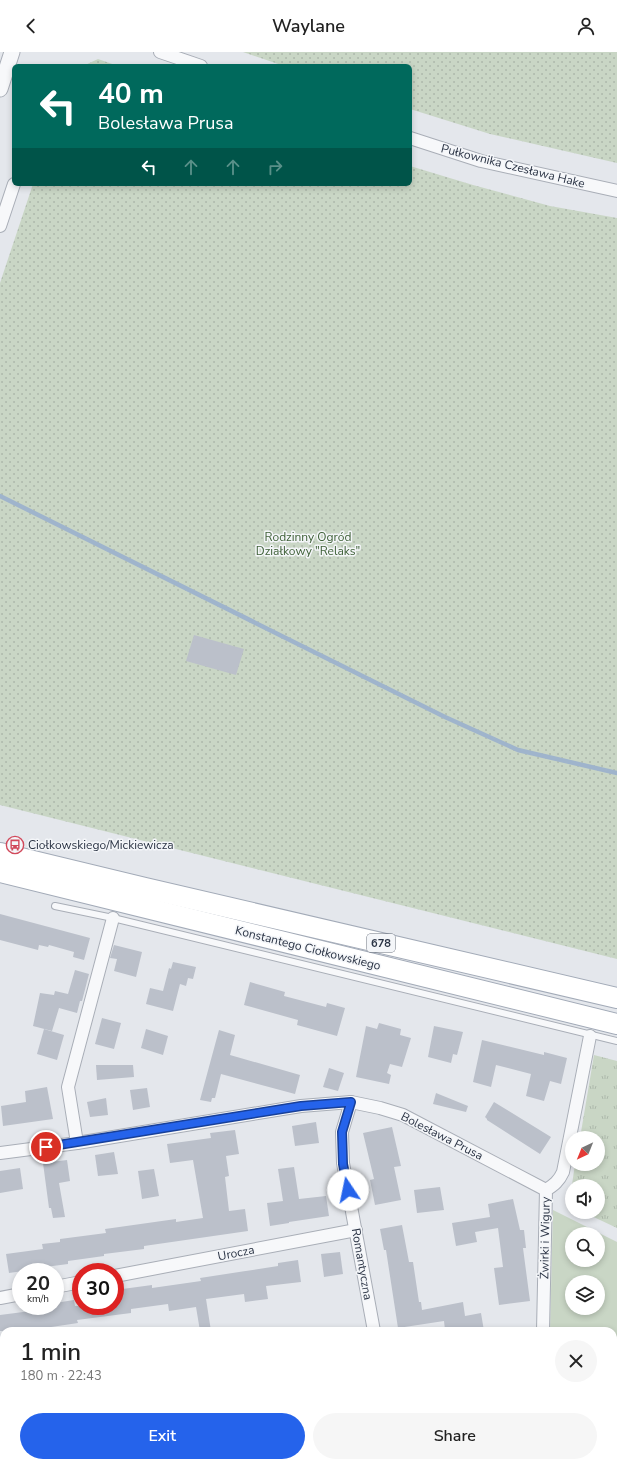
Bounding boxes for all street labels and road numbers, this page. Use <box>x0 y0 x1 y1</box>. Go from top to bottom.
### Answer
street label: Pułkownika Czesława Hake <box>439 140 587 192</box>
street label: Konstantego Ciołkowskiego <box>234 922 383 974</box>
road number: 678 <box>367 934 395 952</box>
street label: Bolesława Prusa <box>398 1108 486 1164</box>
street label: Żwirki i Wigury <box>536 1196 554 1279</box>
street label: Romantyczna <box>348 1227 376 1301</box>
street label: Urocza <box>216 1242 256 1264</box>

